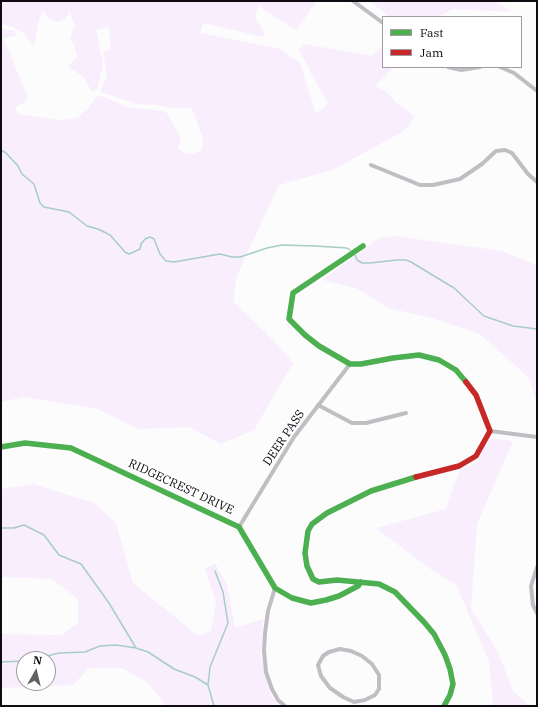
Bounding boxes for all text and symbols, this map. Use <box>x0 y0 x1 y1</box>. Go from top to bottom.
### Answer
legend <box>382 16 522 68</box>
text: Fast <box>420 25 444 40</box>
text: Jam <box>420 45 443 60</box>
street label: DEER PASS <box>260 407 308 469</box>
street label: RIDGECREST DRIVE <box>126 456 236 518</box>
north arrow <box>16 651 56 691</box>
text: N <box>32 653 43 668</box>

